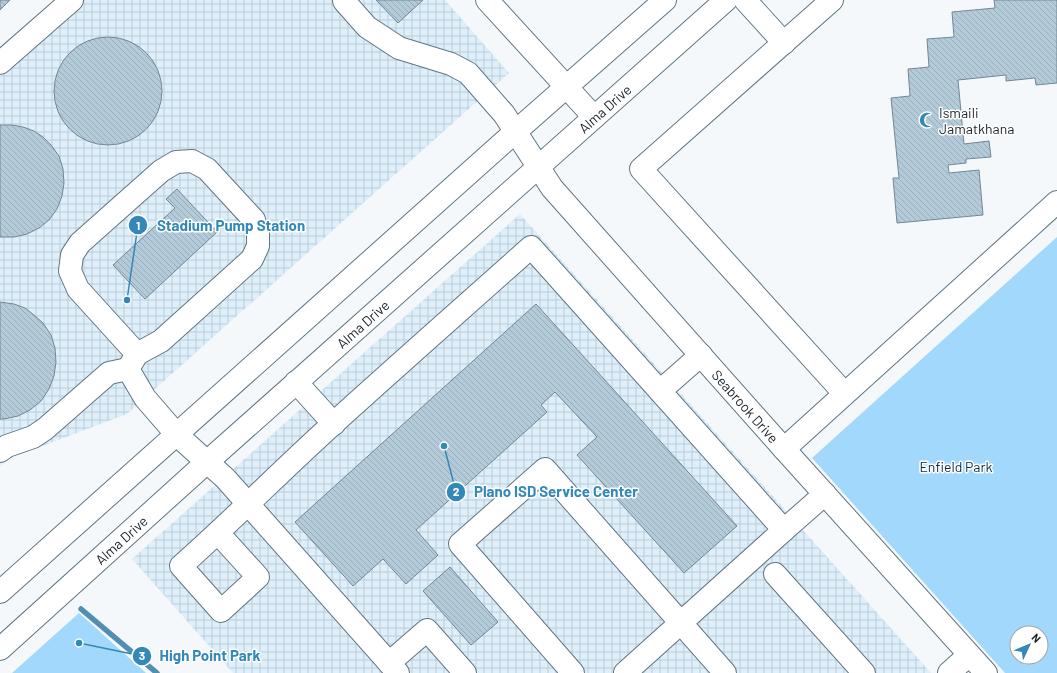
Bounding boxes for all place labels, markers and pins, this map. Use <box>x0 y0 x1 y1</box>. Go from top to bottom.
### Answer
place label: Ismaili Jamatkhana <box>939 104 1014 137</box>
mosque icon: Ismaili Jamatkhana <box>918 111 936 129</box>
callout: Stadium Pump Station <box>128 212 313 239</box>
callout: Plano ISD Service Center <box>446 479 646 506</box>
callout: High Point Park <box>132 642 268 669</box>

